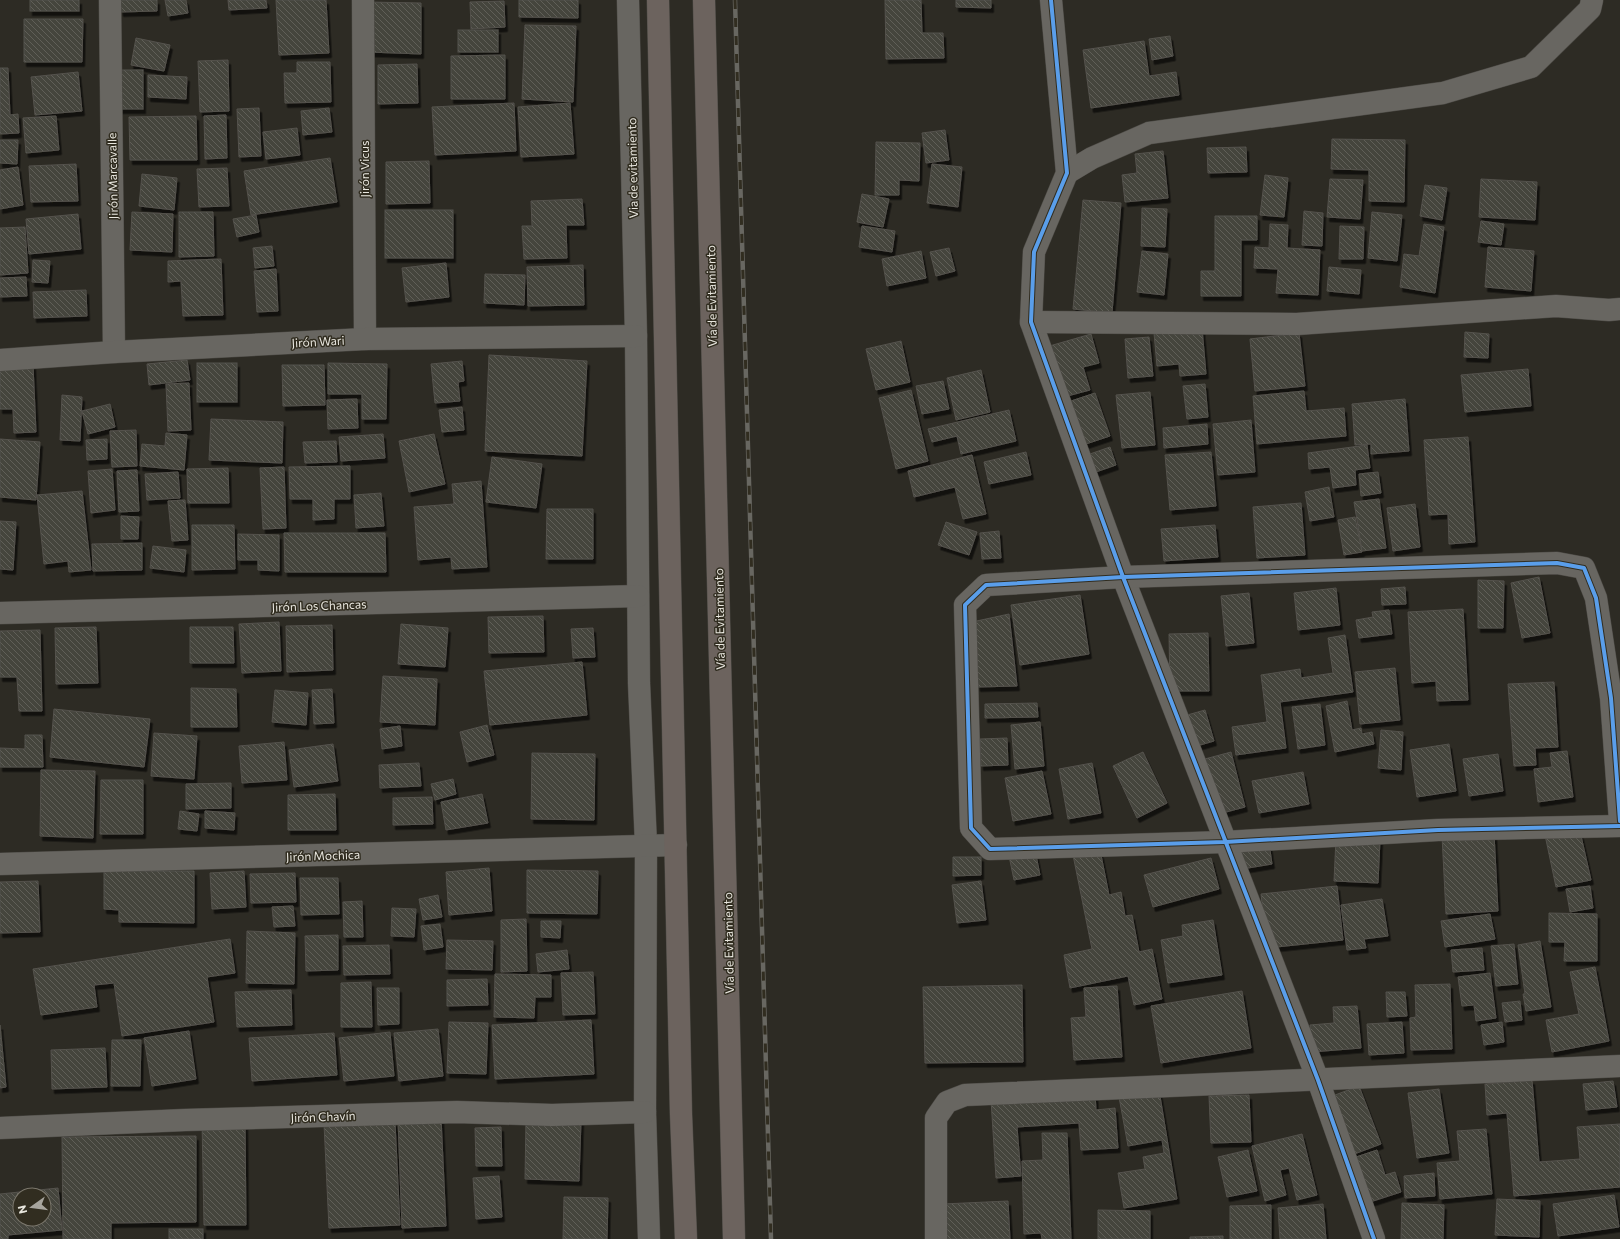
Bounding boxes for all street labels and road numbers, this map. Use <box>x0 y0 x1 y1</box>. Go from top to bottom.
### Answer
street label: Via de evitamiento <box>624 117 640 219</box>
street label: Jirón Marcavalle <box>104 133 121 219</box>
street label: Jirón Vicus <box>357 141 372 197</box>
street label: Vía de Evitamiento <box>703 245 719 347</box>
street label: Jirón Wari <box>291 333 345 350</box>
street label: Vía de Evitamiento <box>711 568 727 670</box>
street label: Jirón Los Chancas <box>271 596 367 615</box>
street label: Jirón Mochica <box>286 847 360 864</box>
street label: Vía de Evitamiento <box>720 892 736 994</box>
street label: Jirón Chavín <box>290 1108 356 1125</box>

